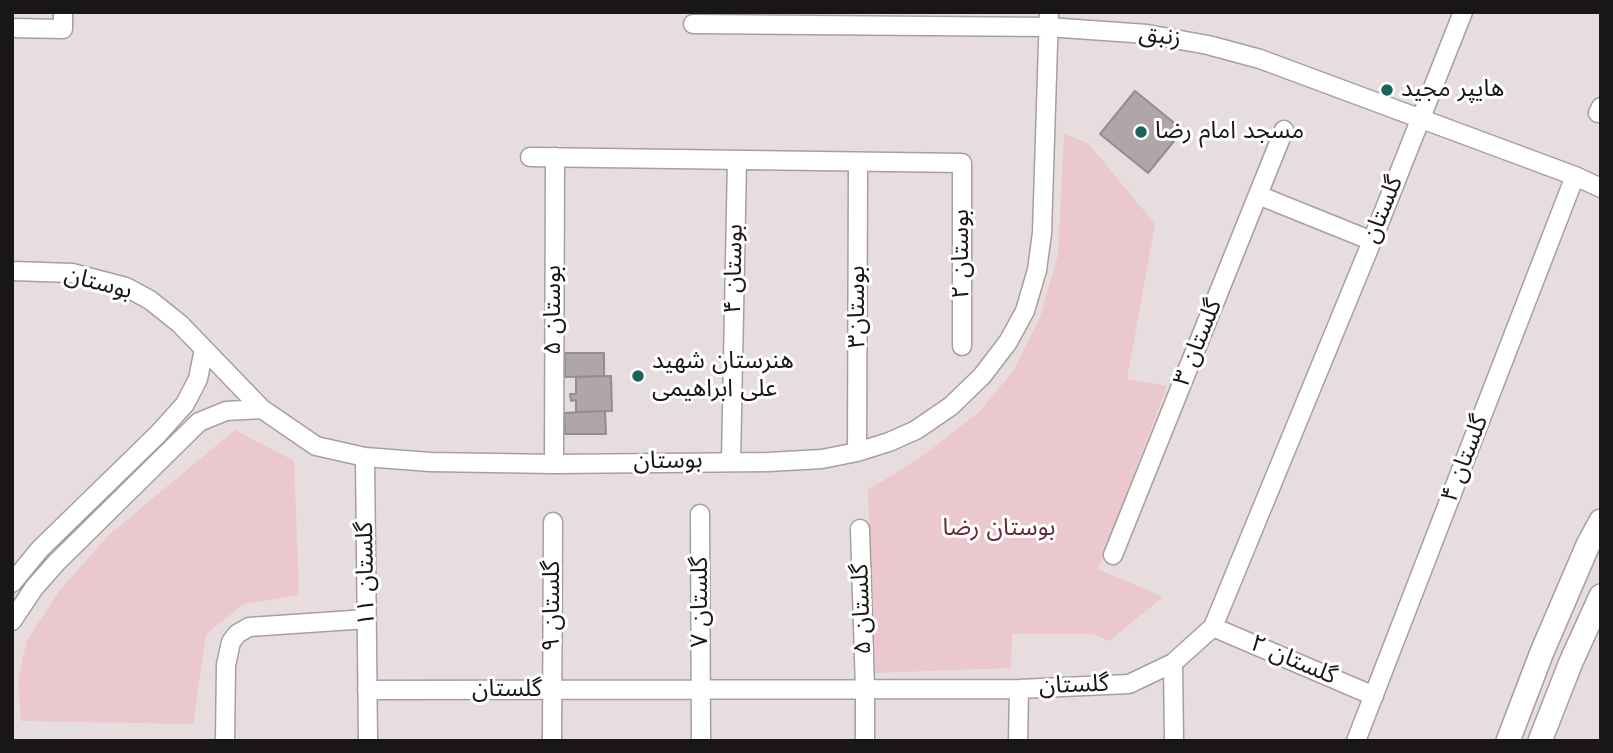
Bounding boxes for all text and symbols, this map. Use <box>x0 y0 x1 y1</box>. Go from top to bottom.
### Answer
street label: زنبق <box>1137 20 1183 54</box>
place label: هایپر مجید <box>1401 76 1504 104</box>
marker: هایپر مجید <box>1379 82 1395 98</box>
place label: مسجد امام رضا <box>1155 118 1304 146</box>
marker: مسجد امام رضا <box>1133 124 1149 140</box>
street label: گلستان <box>1358 172 1410 248</box>
street label: بوستان ۲ <box>948 209 976 299</box>
street label: بوستان ۴ <box>720 224 750 314</box>
street label: بوستان <box>61 261 135 307</box>
street label: بوستان ۵ <box>540 265 568 355</box>
street label: بوستان۳ <box>844 266 872 348</box>
street label: گلستان ۳ <box>1169 296 1229 390</box>
place label: هنرستان شهید علی ابراهیمی <box>652 348 794 404</box>
marker: هنرستان شهید علی ابراهیمی <box>630 368 646 384</box>
street label: گلستان ۴ <box>1436 411 1496 507</box>
street label: بوستان <box>633 447 703 477</box>
park label: بوستان رضا <box>943 515 1055 543</box>
street label: گلستان ۱۱ <box>352 521 382 627</box>
street label: گلستان ۷ <box>687 557 715 647</box>
street label: گلستان ۹ <box>539 561 567 651</box>
street label: گلستان ۵ <box>847 563 879 655</box>
street label: گلستان ۲ <box>1246 630 1340 692</box>
street label: گلستان <box>1039 670 1109 702</box>
street label: گلستان <box>472 676 542 704</box>

